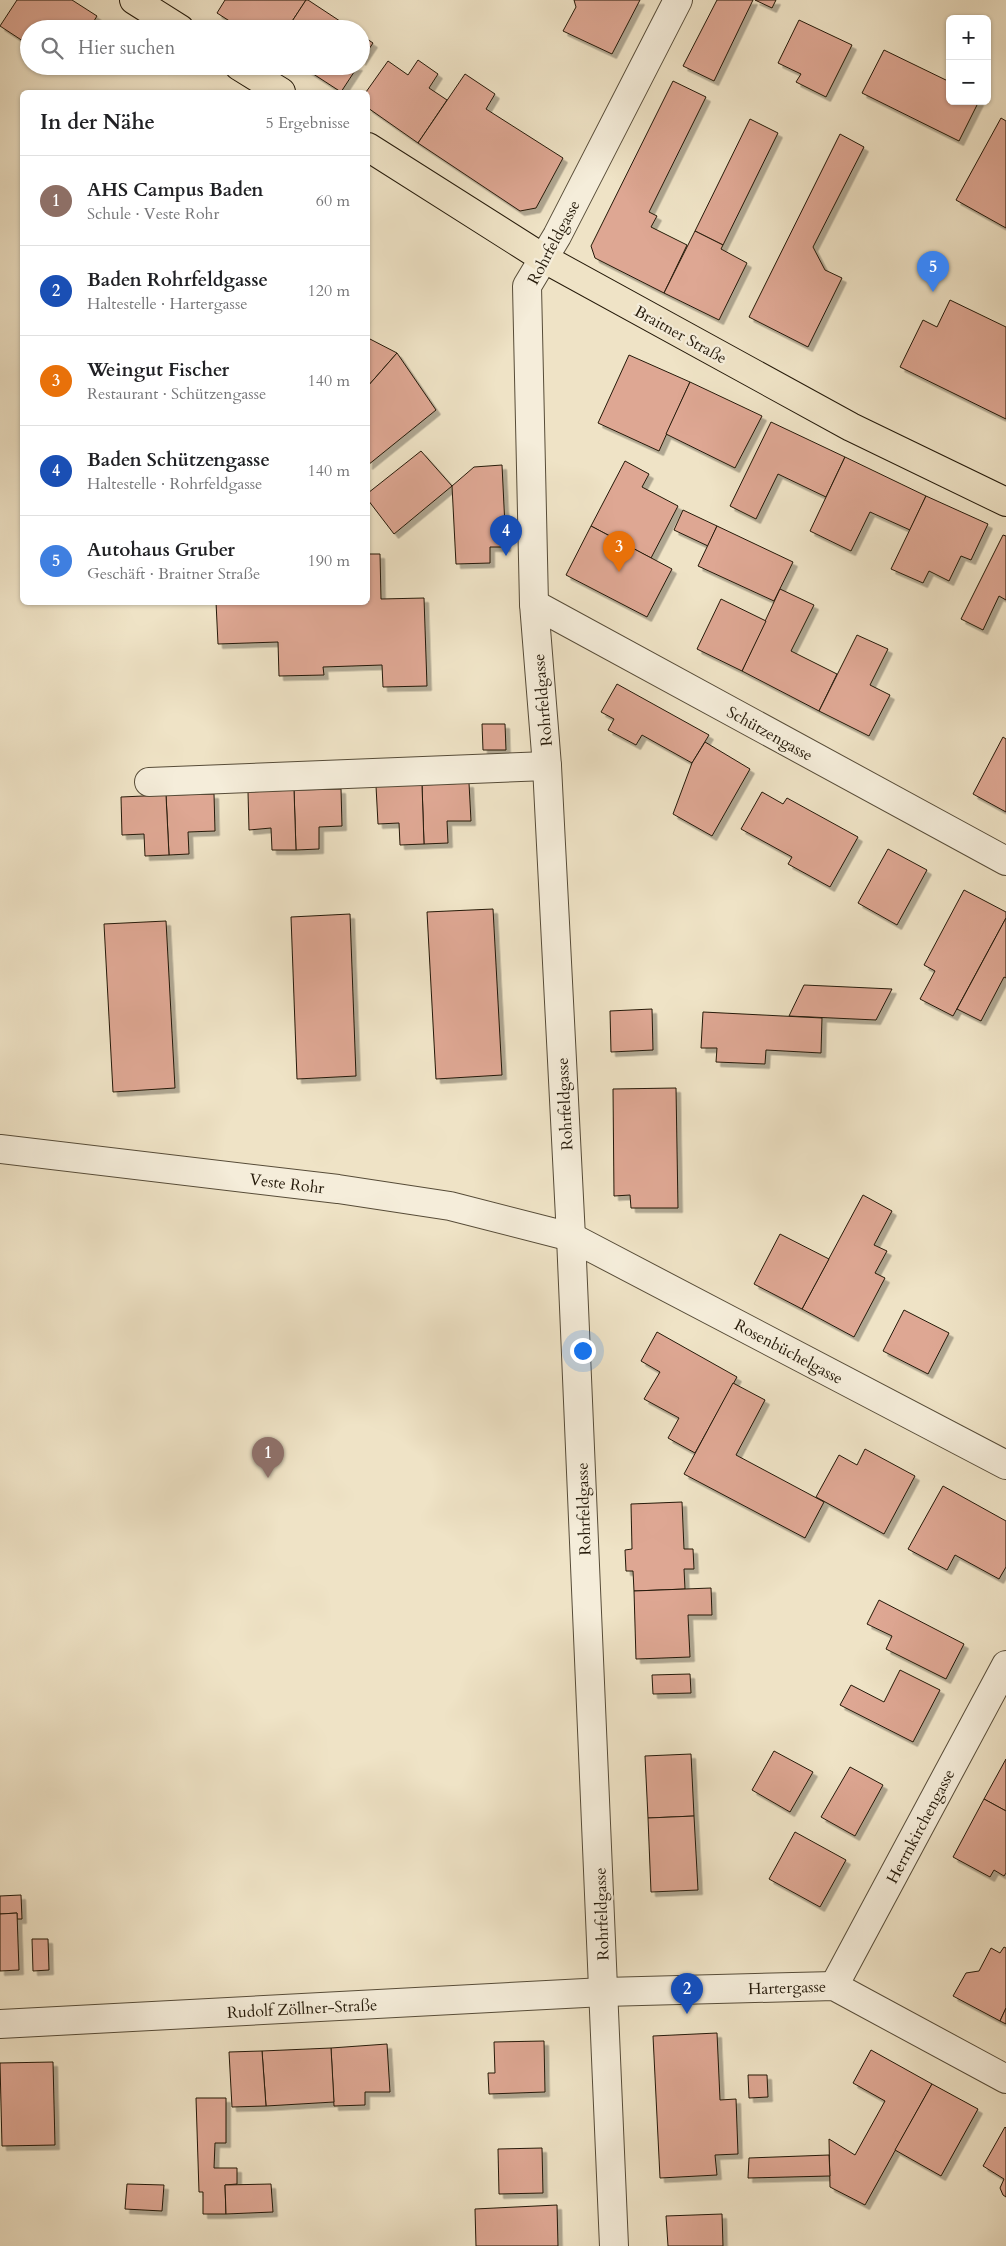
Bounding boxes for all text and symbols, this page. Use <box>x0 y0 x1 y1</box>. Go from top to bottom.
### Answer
map controls <box>946 15 991 105</box>
button: + <box>946 15 991 60</box>
search box <box>20 20 370 75</box>
icon: search <box>38 34 66 62</box>
text: Hier suchen <box>78 35 175 61</box>
button: − <box>946 60 991 105</box>
text: In der Nähe <box>40 108 155 137</box>
text: 5 Ergebnisse <box>265 112 350 134</box>
text: AHS Campus Baden <box>87 177 264 203</box>
text: 1 <box>52 190 60 212</box>
text: 60 m <box>316 190 350 212</box>
street label: Rohrfeldgasse <box>522 196 585 289</box>
text: Schule · Veste Rohr <box>87 203 219 225</box>
pin: 5 <box>917 251 949 292</box>
text: Baden Rohrfeldgasse <box>87 267 268 293</box>
text: 2 <box>52 280 60 302</box>
text: 120 m <box>308 280 350 302</box>
text: Haltestelle · Hartergasse <box>87 293 248 315</box>
street label: Braitner Straße <box>630 300 731 369</box>
text: Weingut Fischer <box>87 357 229 383</box>
text: 3 <box>52 370 60 392</box>
text: 140 m <box>308 370 350 392</box>
text: Restaurant · Schützengasse <box>87 383 266 405</box>
text: Baden Schützengasse <box>87 447 270 473</box>
text: 4 <box>52 460 60 482</box>
text: 140 m <box>308 460 350 482</box>
text: Haltestelle · Rohrfeldgasse <box>87 473 262 495</box>
pin: 4 <box>490 515 522 556</box>
pin: 3 <box>603 531 635 572</box>
text: Autohaus Gruber <box>87 537 235 563</box>
text: 5 <box>52 550 60 572</box>
text: 190 m <box>308 550 350 572</box>
text: Geschäft · Braitner Straße <box>87 563 260 585</box>
street label: Rohrfeldgasse <box>528 653 558 747</box>
street label: Schützengasse <box>723 701 817 767</box>
street label: Rohrfeldgasse <box>552 1057 578 1151</box>
street label: Veste Rohr <box>248 1168 326 1200</box>
street label: Rosenbüchelgasse <box>730 1314 847 1390</box>
your location <box>570 1338 596 1364</box>
pin: 1 <box>252 1437 284 1478</box>
street label: Rohrfeldgasse <box>571 1462 597 1556</box>
street label: Herrnkirchengasse <box>881 1765 960 1888</box>
street label: Rohrfeldgasse <box>589 1867 615 1961</box>
pin: 2 <box>671 1973 703 2014</box>
street label: Hartergasse <box>748 1976 826 2000</box>
street label: Rudolf Zöllner-Straße <box>226 1994 378 2024</box>

